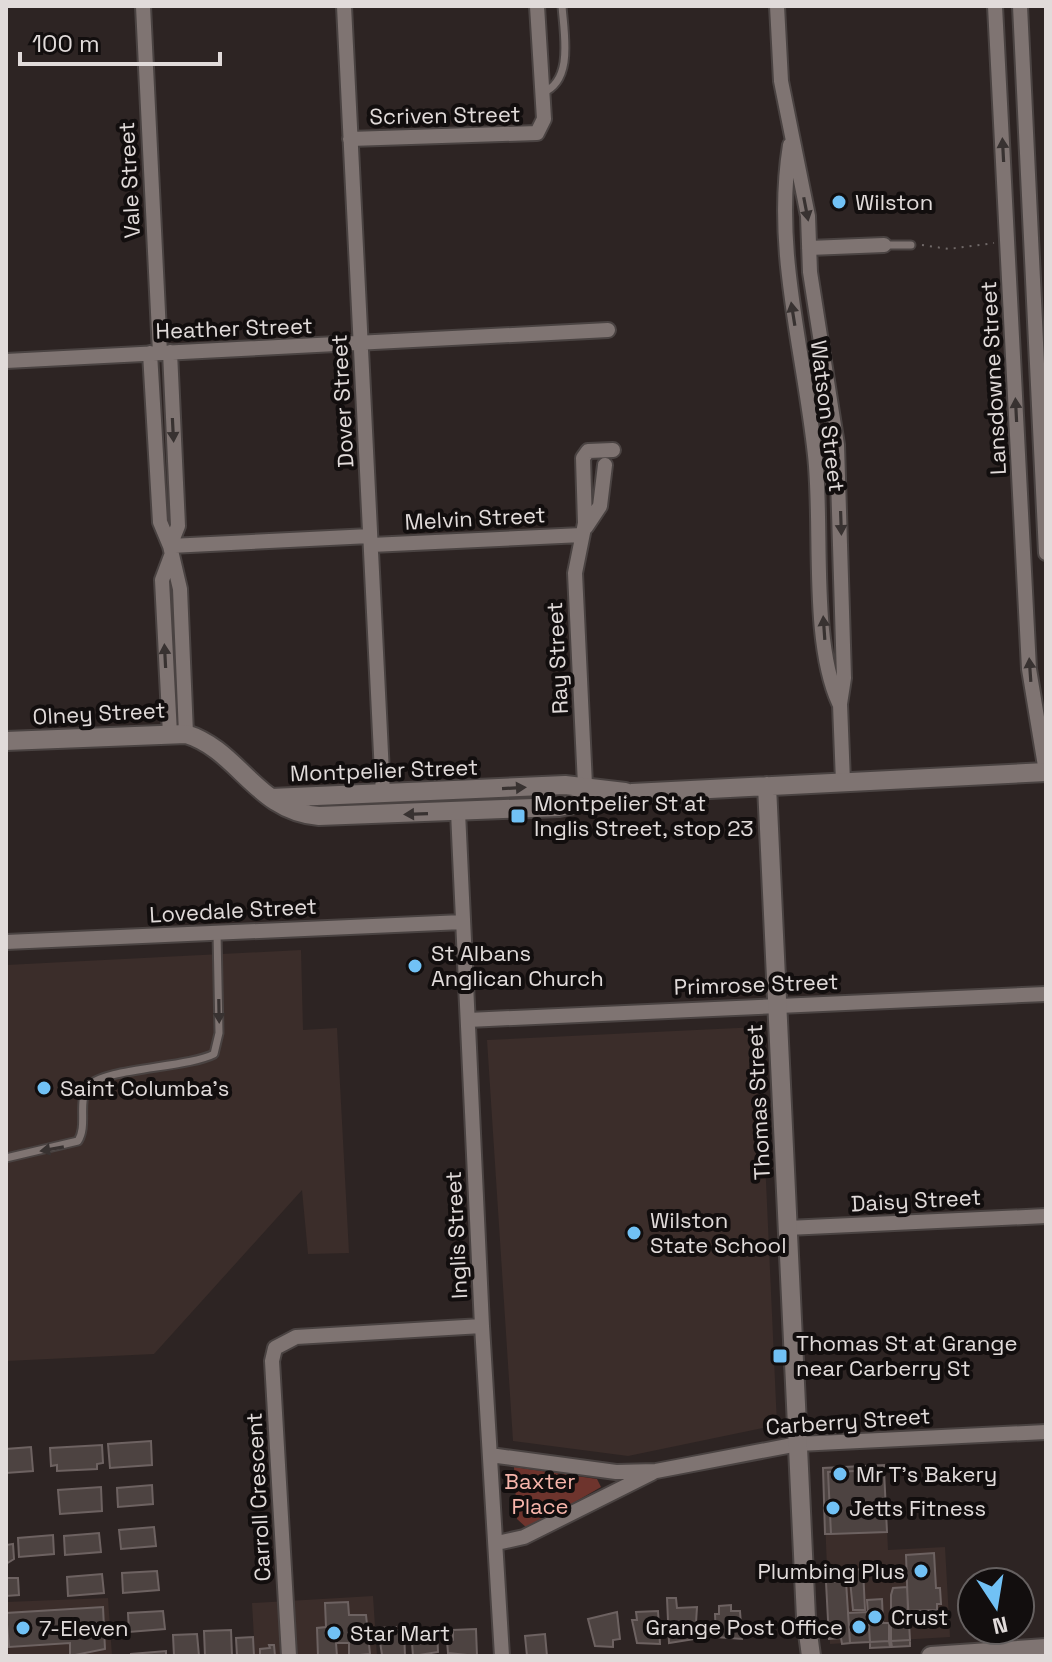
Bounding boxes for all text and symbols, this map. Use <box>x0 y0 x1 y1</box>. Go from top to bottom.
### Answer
scale bar <box>20 16 220 66</box>
text: 100 m <box>32 28 100 59</box>
street label: Scriven Street <box>369 100 521 130</box>
street label: Vale Street <box>112 121 146 239</box>
one-way arrow <box>996 137 1009 162</box>
place label: Wilston <box>855 188 933 216</box>
marker: Wilston <box>830 193 848 211</box>
one-way arrow <box>801 197 813 222</box>
street label: Lansdowne Street <box>974 280 1012 476</box>
one-way arrow <box>786 301 799 326</box>
street label: Heather Street <box>155 311 313 345</box>
street label: Dover Street <box>325 334 359 468</box>
street label: Watson Street <box>805 339 851 493</box>
one-way arrow <box>1010 397 1023 422</box>
one-way arrow <box>167 418 180 443</box>
street label: Melvin Street <box>404 500 546 536</box>
one-way arrow <box>834 511 847 536</box>
street label: Ray Street <box>540 601 574 715</box>
one-way arrow <box>817 615 830 640</box>
one-way arrow <box>159 643 172 668</box>
one-way arrow <box>1023 657 1036 682</box>
street label: Olney Street <box>32 696 166 730</box>
street label: Montpelier Street <box>290 753 478 787</box>
one-way arrow <box>502 781 527 794</box>
place label: Montpelier St at Inglis Street, stop 23 <box>534 789 754 842</box>
one-way arrow <box>403 807 428 820</box>
marker: Montpelier St at Inglis Street, stop 23 <box>509 807 527 825</box>
street label: Lovedale Street <box>149 892 317 928</box>
place label: St Albans Anglican Church <box>431 939 604 992</box>
marker: St Albans Anglican Church <box>406 957 424 975</box>
street label: Primrose Street <box>673 967 839 1001</box>
one-way arrow <box>213 999 225 1024</box>
street label: Thomas Street <box>740 1023 776 1181</box>
place label: Saint Columba's <box>60 1074 229 1102</box>
marker: Saint Columba's <box>35 1079 53 1097</box>
one-way arrow <box>39 1143 64 1155</box>
street label: Inglis Street <box>439 1170 473 1300</box>
street label: Daisy Street <box>850 1183 982 1217</box>
place label: Wilston State School <box>650 1206 787 1259</box>
marker: Wilston State School <box>625 1224 643 1242</box>
place label: Thomas St at Grange near Carberry St <box>796 1329 1017 1382</box>
marker: Thomas St at Grange near Carberry St <box>771 1347 789 1365</box>
street label: Carberry Street <box>765 1401 931 1441</box>
street label: Carroll Crescent <box>240 1412 276 1582</box>
place label: Mr T's Bakery <box>856 1460 997 1488</box>
marker: Mr T's Bakery <box>831 1465 849 1483</box>
park label: Baxter Place <box>504 1467 576 1520</box>
place label: Jetts Fitness <box>849 1494 986 1522</box>
marker: Jetts Fitness <box>824 1499 842 1517</box>
place label: Plumbing Plus <box>758 1557 905 1585</box>
marker: Plumbing Plus <box>912 1562 930 1580</box>
north arrow <box>956 1566 1036 1646</box>
place label: Crust <box>891 1603 948 1631</box>
marker: Crust <box>866 1608 884 1626</box>
text: N <box>990 1610 1010 1641</box>
place label: Grange Post Office <box>645 1613 843 1641</box>
place label: 7-Eleven <box>39 1614 128 1642</box>
marker: Grange Post Office <box>850 1618 868 1636</box>
marker: 7-Eleven <box>14 1619 32 1637</box>
place label: Star Mart <box>350 1619 450 1647</box>
marker: Star Mart <box>325 1624 343 1642</box>

